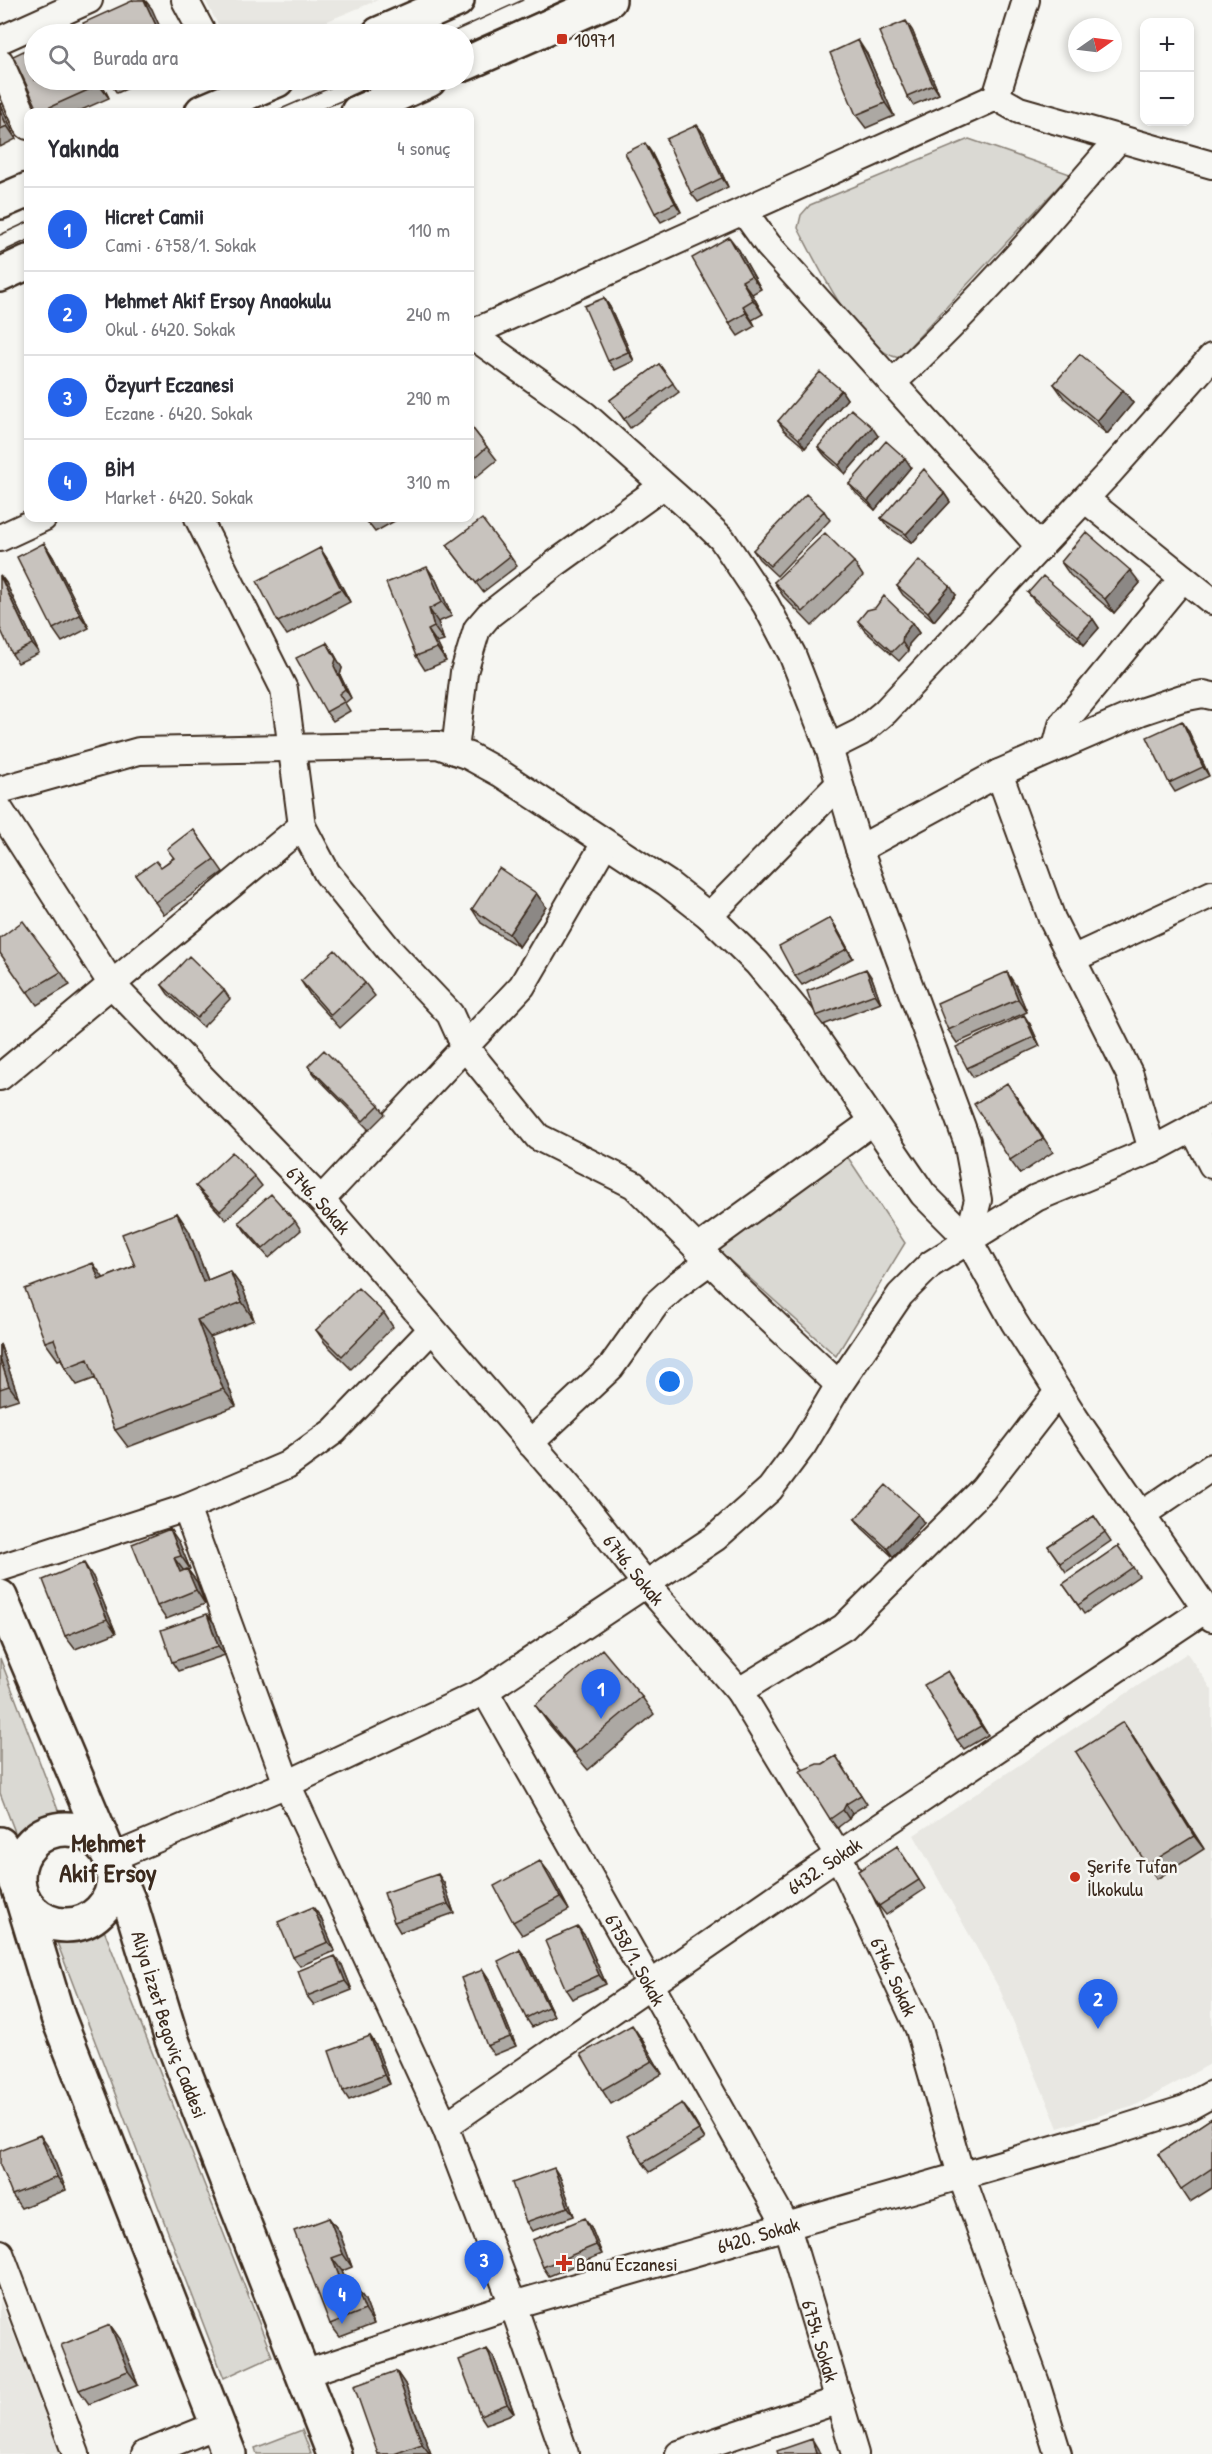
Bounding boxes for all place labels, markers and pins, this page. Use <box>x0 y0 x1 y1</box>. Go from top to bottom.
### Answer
place label: 10971 <box>574 26 615 53</box>
marker: 10971 <box>555 32 569 46</box>
pin: 1 <box>582 1670 620 1719</box>
place label: Şerife Tufan İlkokulu <box>1087 1852 1177 1902</box>
marker: Şerife Tufan İlkokulu <box>1068 1870 1082 1884</box>
pin: 2 <box>1078 1980 1118 2029</box>
pin: 3 <box>464 2240 504 2290</box>
place label: Banu Eczanesi <box>576 2250 678 2277</box>
marker: Banu Eczanesi <box>557 2256 571 2270</box>
pin: 4 <box>322 2274 362 2324</box>

